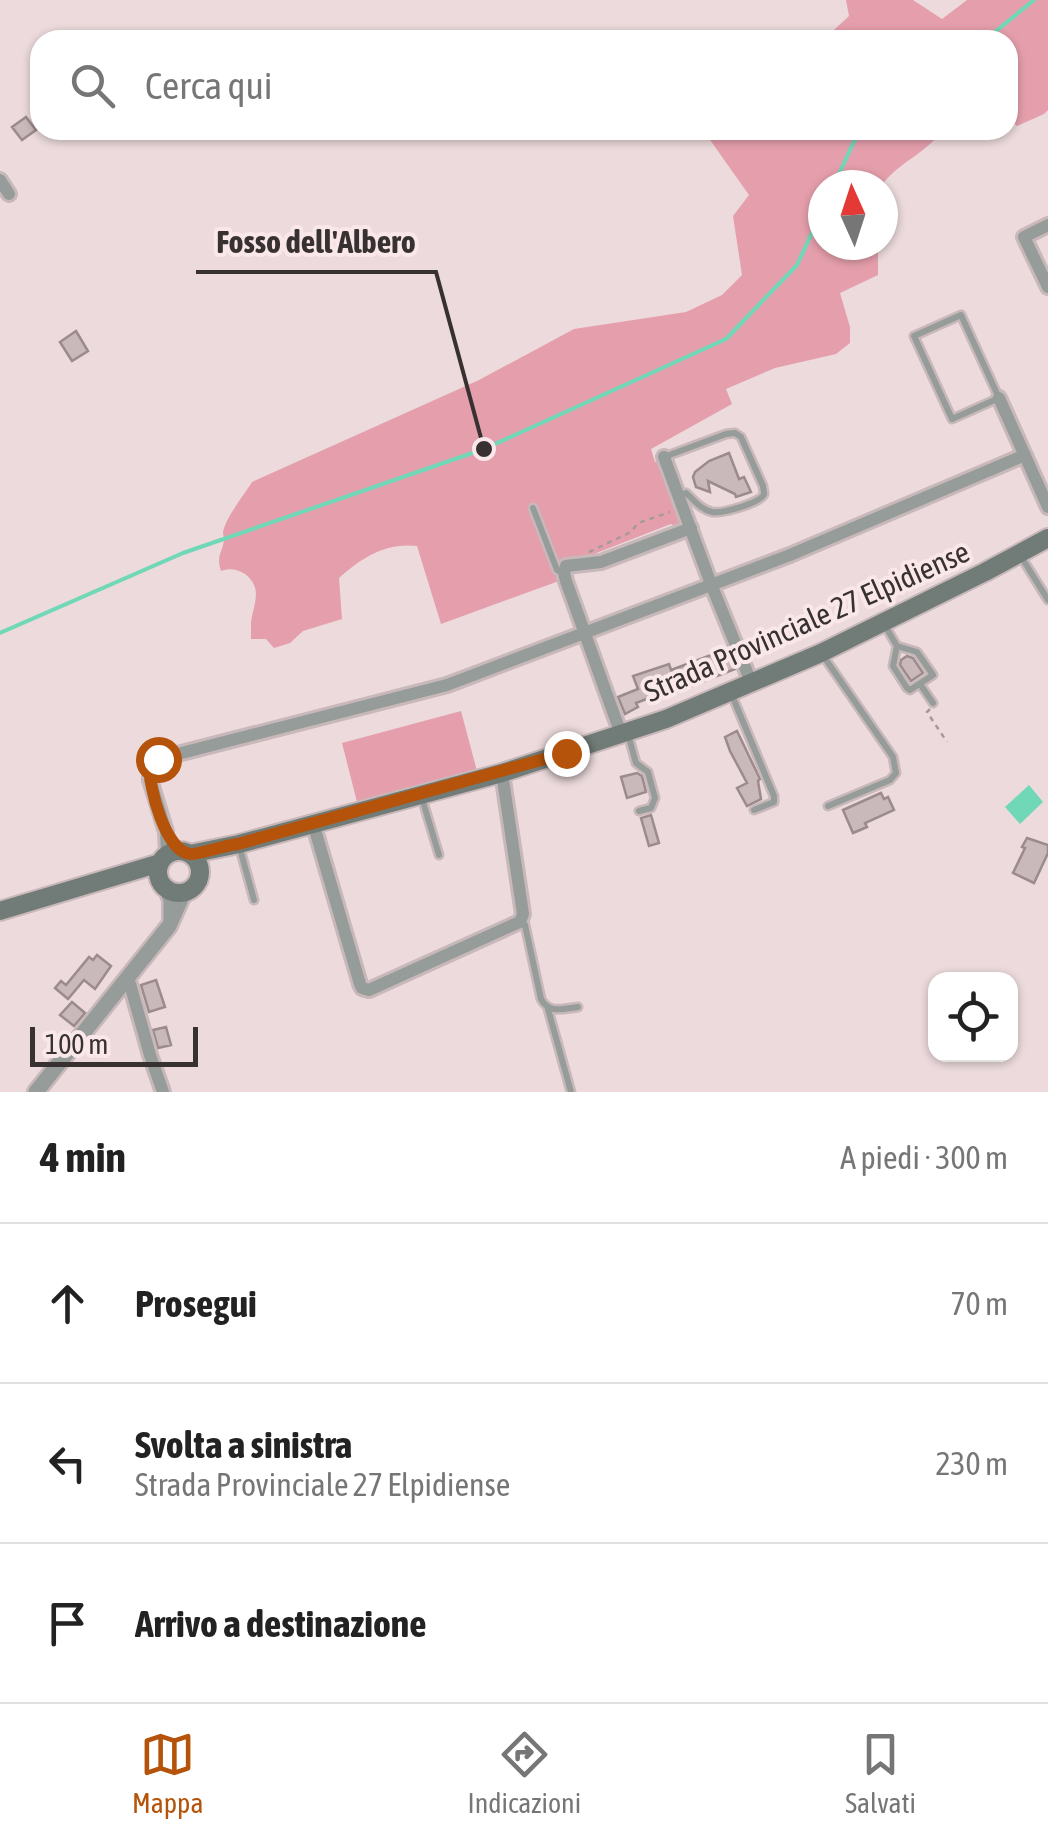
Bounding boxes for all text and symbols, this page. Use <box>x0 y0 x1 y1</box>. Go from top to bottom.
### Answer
search box <box>30 30 1018 140</box>
icon: search <box>65 58 120 113</box>
text: Cerca qui <box>145 64 273 107</box>
north arrow <box>808 170 898 260</box>
callout: Fosso dell'Albero <box>196 210 436 272</box>
text: Fosso dell'Albero <box>216 223 416 260</box>
street label: Strada Provinciale 27 Elpidiense <box>639 534 974 708</box>
route end <box>544 731 590 777</box>
route start <box>136 737 182 783</box>
map controls <box>928 972 1018 1062</box>
button: locate <box>928 972 1018 1062</box>
scale bar <box>30 1022 198 1066</box>
text: 100 m <box>45 1028 108 1060</box>
text: 4 min <box>40 1133 126 1181</box>
text: A piedi · 300 m <box>840 1139 1008 1176</box>
icon: ahead <box>40 1276 95 1331</box>
text: Prosegui <box>135 1282 257 1325</box>
text: 70 m <box>950 1285 1008 1322</box>
text: Svolta a sinistra <box>135 1423 352 1466</box>
icon: left <box>40 1436 95 1491</box>
text: 230 m <box>935 1445 1008 1482</box>
text: Strada Provinciale 27 Elpidiense <box>135 1466 510 1503</box>
icon: arrive <box>40 1596 95 1651</box>
text: Arrivo a destinazione <box>135 1602 426 1645</box>
tab: Mappa <box>132 1727 203 1819</box>
tab: Indicazioni <box>468 1727 581 1819</box>
tab: Salvati <box>845 1727 916 1819</box>

